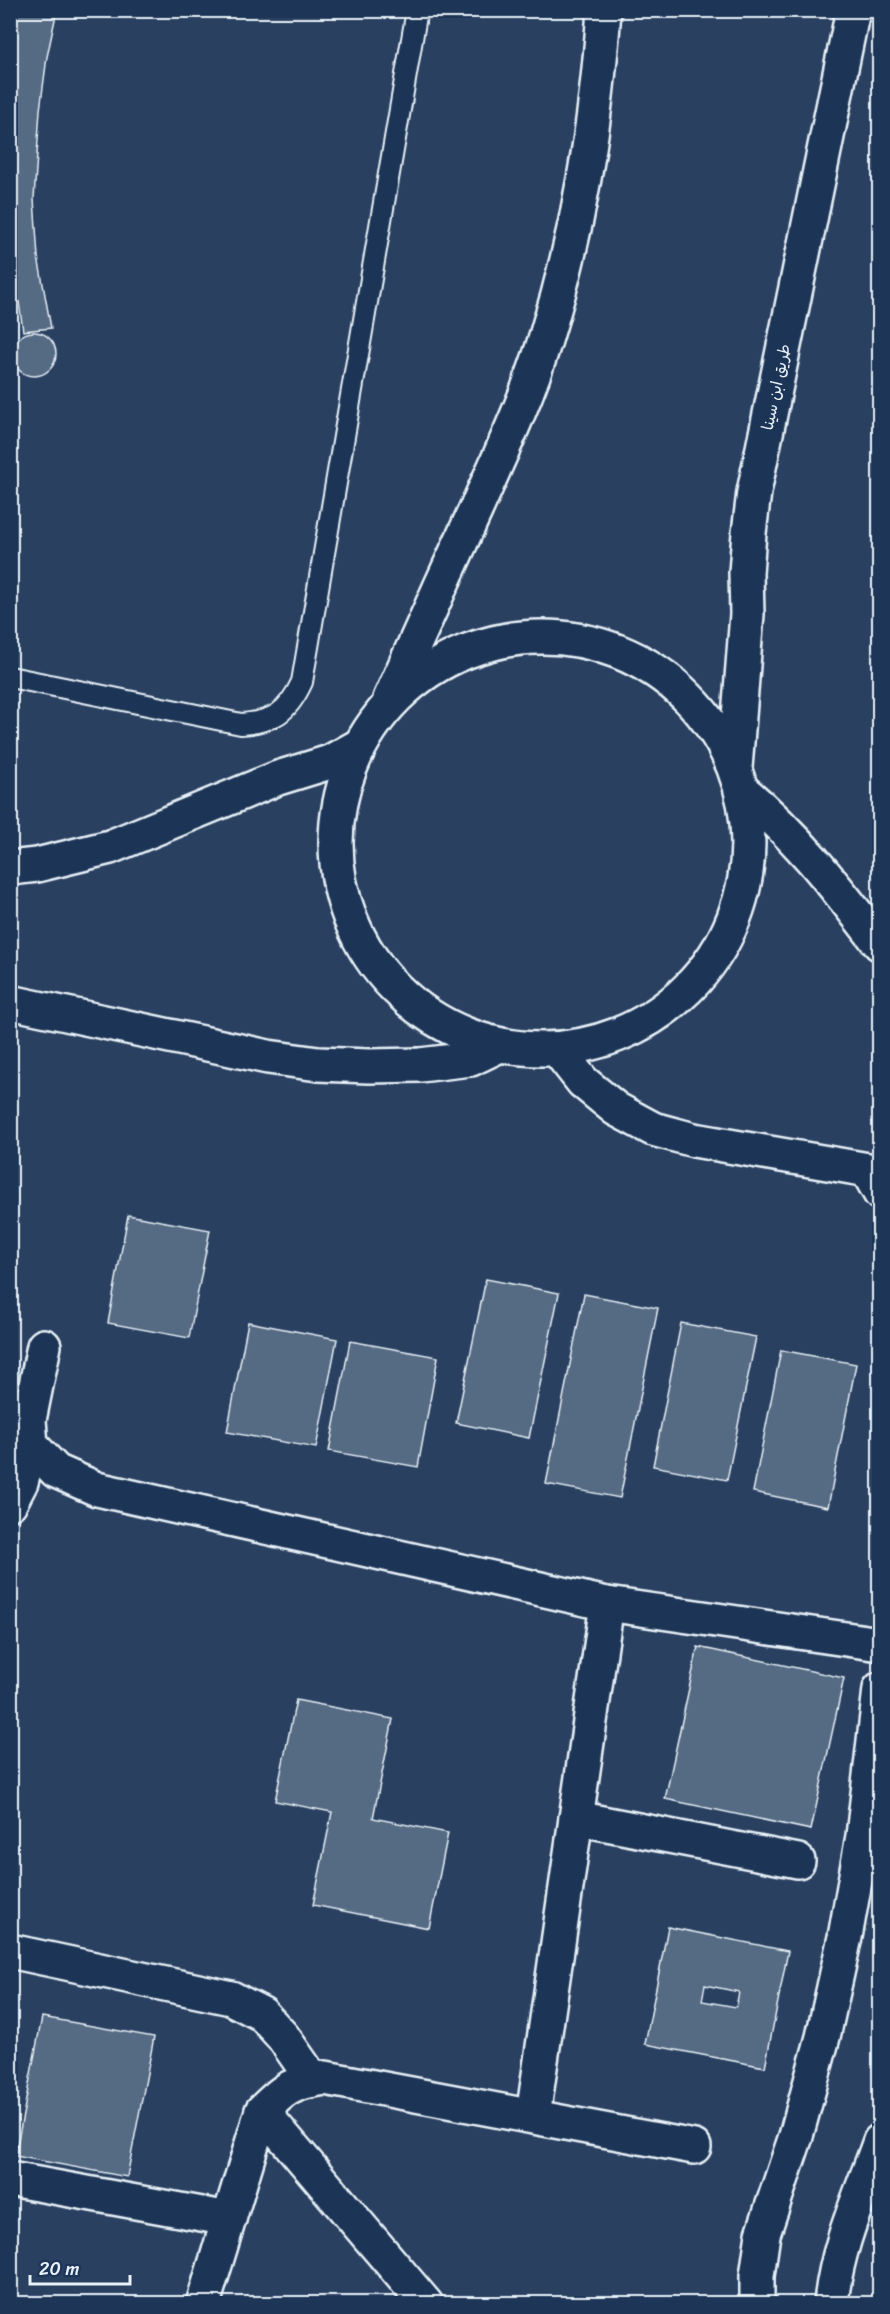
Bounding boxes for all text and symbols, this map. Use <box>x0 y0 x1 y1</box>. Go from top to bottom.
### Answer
street label: طريق ابن سينا <box>753 341 799 433</box>
scale bar <box>30 2248 130 2286</box>
text: 20 m <box>39 2253 79 2285</box>

